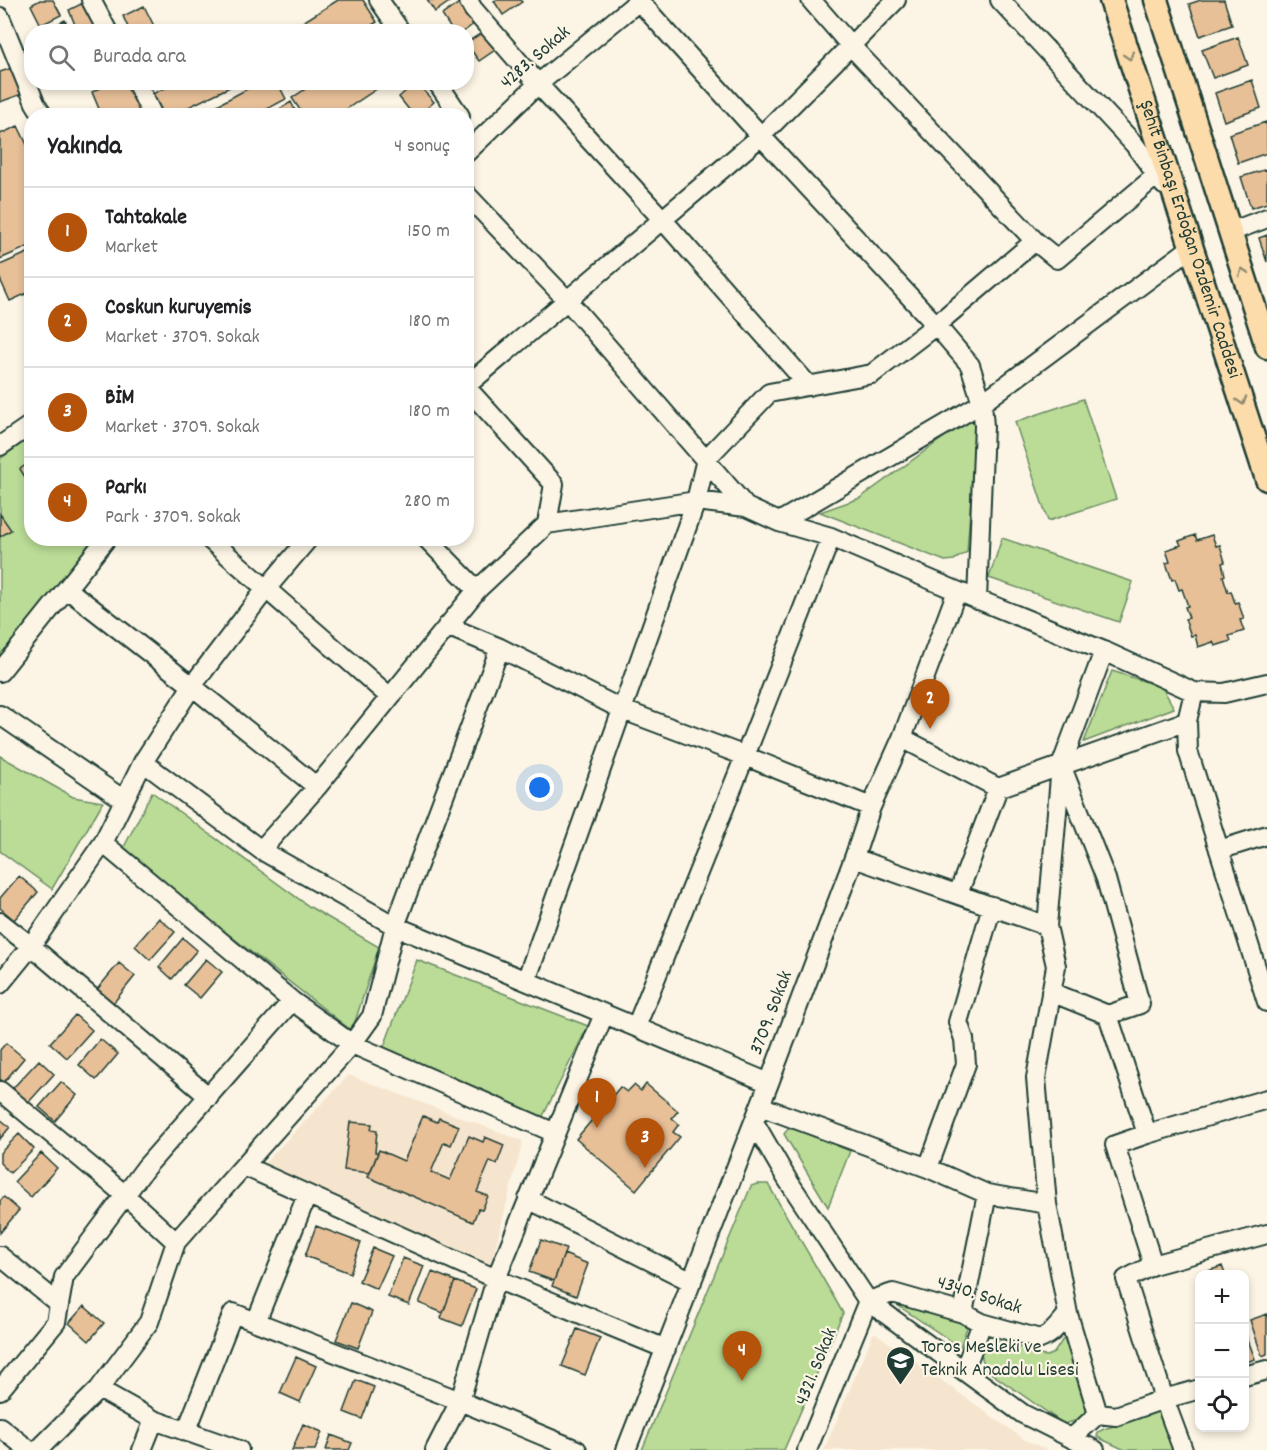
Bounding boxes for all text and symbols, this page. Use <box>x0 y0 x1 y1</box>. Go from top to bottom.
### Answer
street label: 4283. Sokak <box>495 19 577 97</box>
search box <box>24 24 474 90</box>
icon: search <box>45 41 78 74</box>
text: Burada ara <box>93 42 186 73</box>
one-way arrow <box>1122 50 1134 61</box>
street label: Şehit Binbaşı Erdoğan Özdemir Caddesi <box>1131 97 1248 383</box>
text: Yakında <box>48 129 122 166</box>
text: 4 sonuç <box>394 133 450 161</box>
text: Tahtakale <box>105 203 187 234</box>
text: 1 <box>65 218 70 246</box>
text: 150 m <box>407 218 450 246</box>
text: Market <box>105 234 158 262</box>
one-way arrow <box>1238 267 1250 278</box>
text: Coskun kuruyemis <box>105 293 252 324</box>
text: 2 <box>63 308 72 336</box>
text: 180 m <box>408 308 450 336</box>
text: Market · 3709. Sokak <box>105 324 260 352</box>
text: BİM <box>105 383 134 414</box>
one-way arrow <box>1234 395 1247 406</box>
text: 3 <box>63 398 72 426</box>
text: 180 m <box>408 398 450 426</box>
text: Market · 3709. Sokak <box>105 414 260 442</box>
text: Parkı <box>105 473 147 504</box>
text: 4 <box>63 488 72 516</box>
text: 280 m <box>404 488 450 516</box>
text: Park · 3709. Sokak <box>105 504 241 532</box>
pin: 2 <box>910 680 950 729</box>
your location <box>525 773 554 802</box>
street label: 3709. Sokak <box>743 967 801 1059</box>
pin: 1 <box>578 1078 616 1128</box>
pin: 3 <box>626 1118 664 1168</box>
street label: 4340. Sokak <box>933 1269 1025 1323</box>
map controls <box>1195 1270 1249 1432</box>
button: + <box>1195 1270 1249 1324</box>
street label: 4321. Sokak <box>789 1324 845 1410</box>
button: − <box>1195 1324 1249 1378</box>
pin: 4 <box>722 1332 762 1381</box>
place label: Toros Mesleki ve Teknik Anadolu Lisesi <box>921 1334 1079 1385</box>
school or university icon: Toros Mesleki ve Teknik Anadolu Lisesi <box>884 1344 916 1386</box>
button: locate <box>1195 1378 1249 1432</box>

